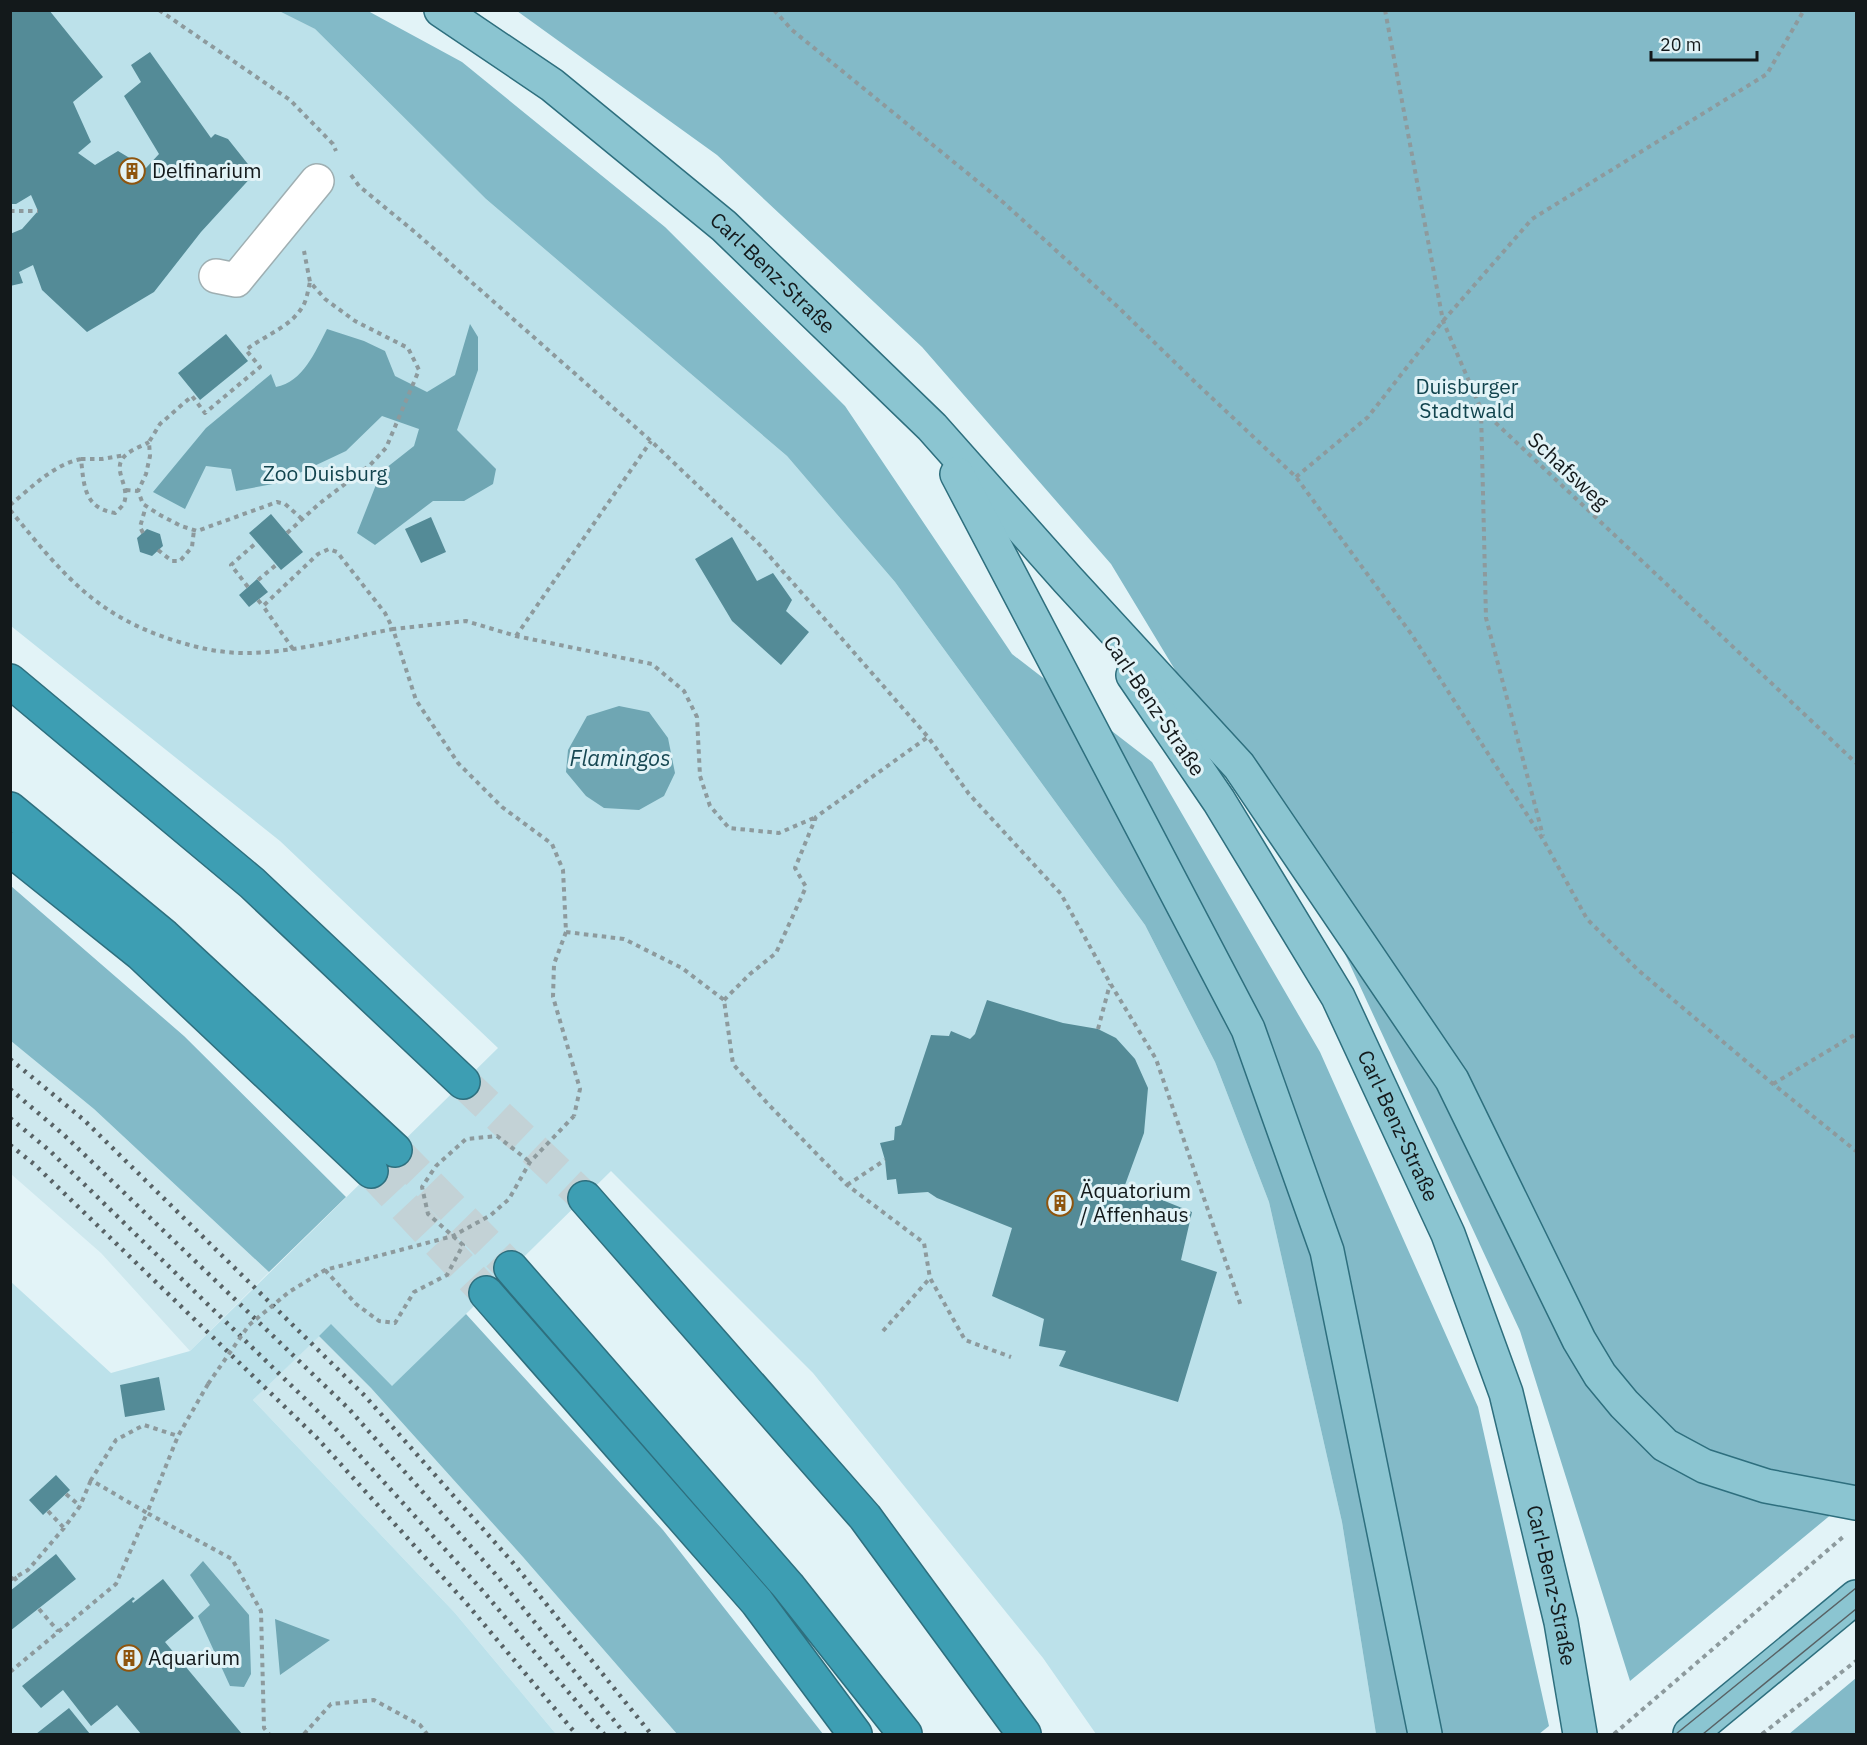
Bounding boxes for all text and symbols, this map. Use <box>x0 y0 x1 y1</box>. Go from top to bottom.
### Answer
scale bar <box>1651 24 1758 62</box>
text: 20 m <box>1660 33 1702 56</box>
building icon: Delfinarium <box>117 156 147 186</box>
place label: Delfinarium <box>152 156 262 184</box>
street label: Carl-Benz-Straße <box>705 205 842 339</box>
park label: Duisburger Stadtwald <box>1415 372 1519 424</box>
street label: Schafsweg <box>1522 425 1615 515</box>
park label: Zoo Duisburg <box>263 459 387 487</box>
street label: Carl-Benz-Straße <box>1097 630 1212 781</box>
water label: Flamingos <box>569 743 671 772</box>
street label: Carl-Benz-Straße <box>1352 1045 1446 1206</box>
place label: Äquatorium / Affenhaus <box>1080 1176 1191 1228</box>
building icon: Äquatorium / Affenhaus <box>1045 1188 1075 1218</box>
street label: Carl-Benz-Straße <box>1520 1502 1583 1668</box>
building icon: Aquarium <box>114 1643 144 1673</box>
place label: Aquarium <box>148 1643 240 1671</box>

